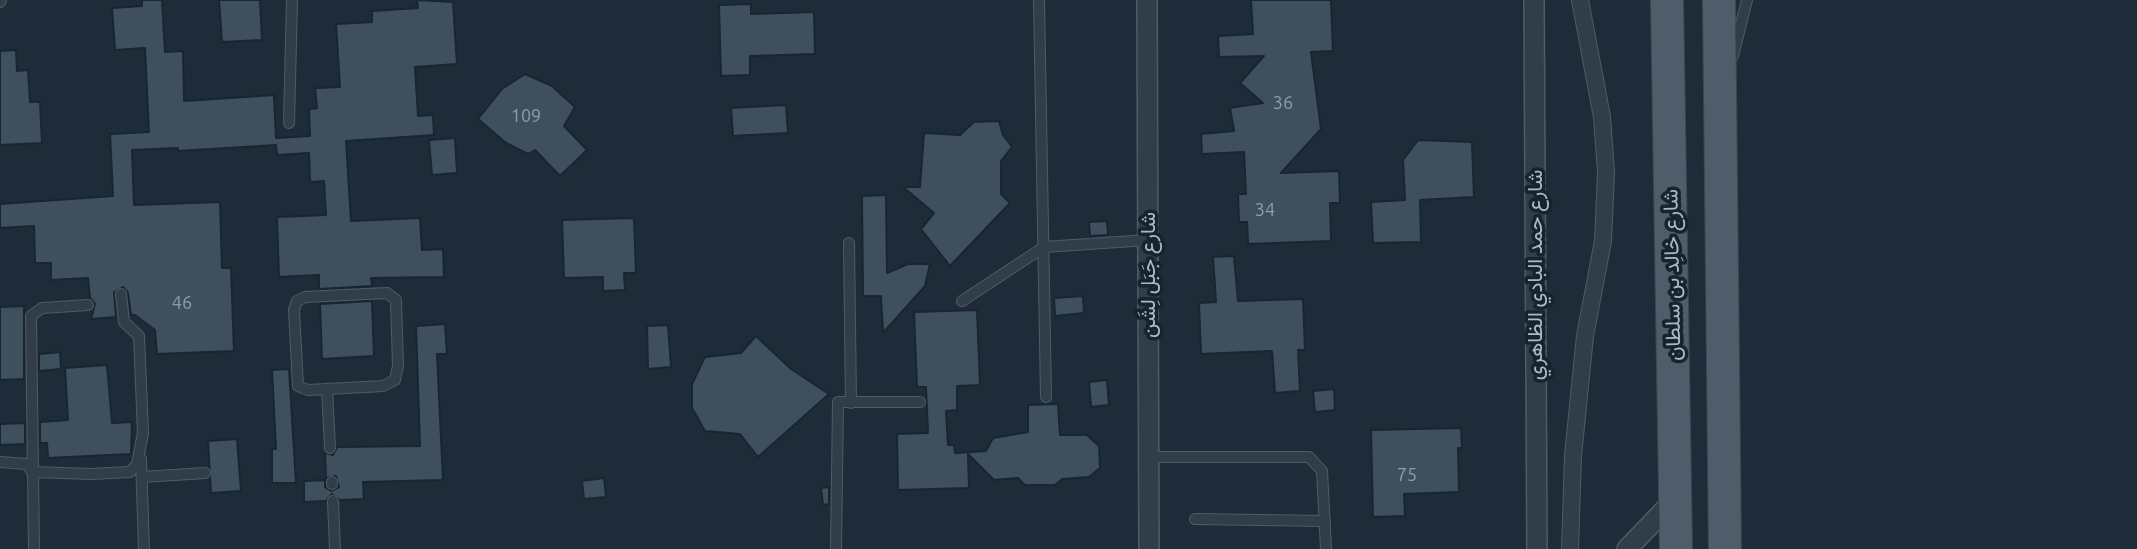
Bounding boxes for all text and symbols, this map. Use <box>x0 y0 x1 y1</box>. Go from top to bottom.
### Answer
house number: 36 <box>1273 92 1293 114</box>
house number: 109 <box>511 105 541 127</box>
street label: شارع حمد البادي الظاهري <box>1522 170 1548 380</box>
street label: شارع خالِد بن سلطان <box>1658 189 1686 361</box>
house number: 34 <box>1255 199 1275 221</box>
street label: شارع جَبَل لِشَن <box>1135 212 1161 338</box>
house number: 46 <box>172 292 192 314</box>
house number: 75 <box>1397 464 1417 486</box>

